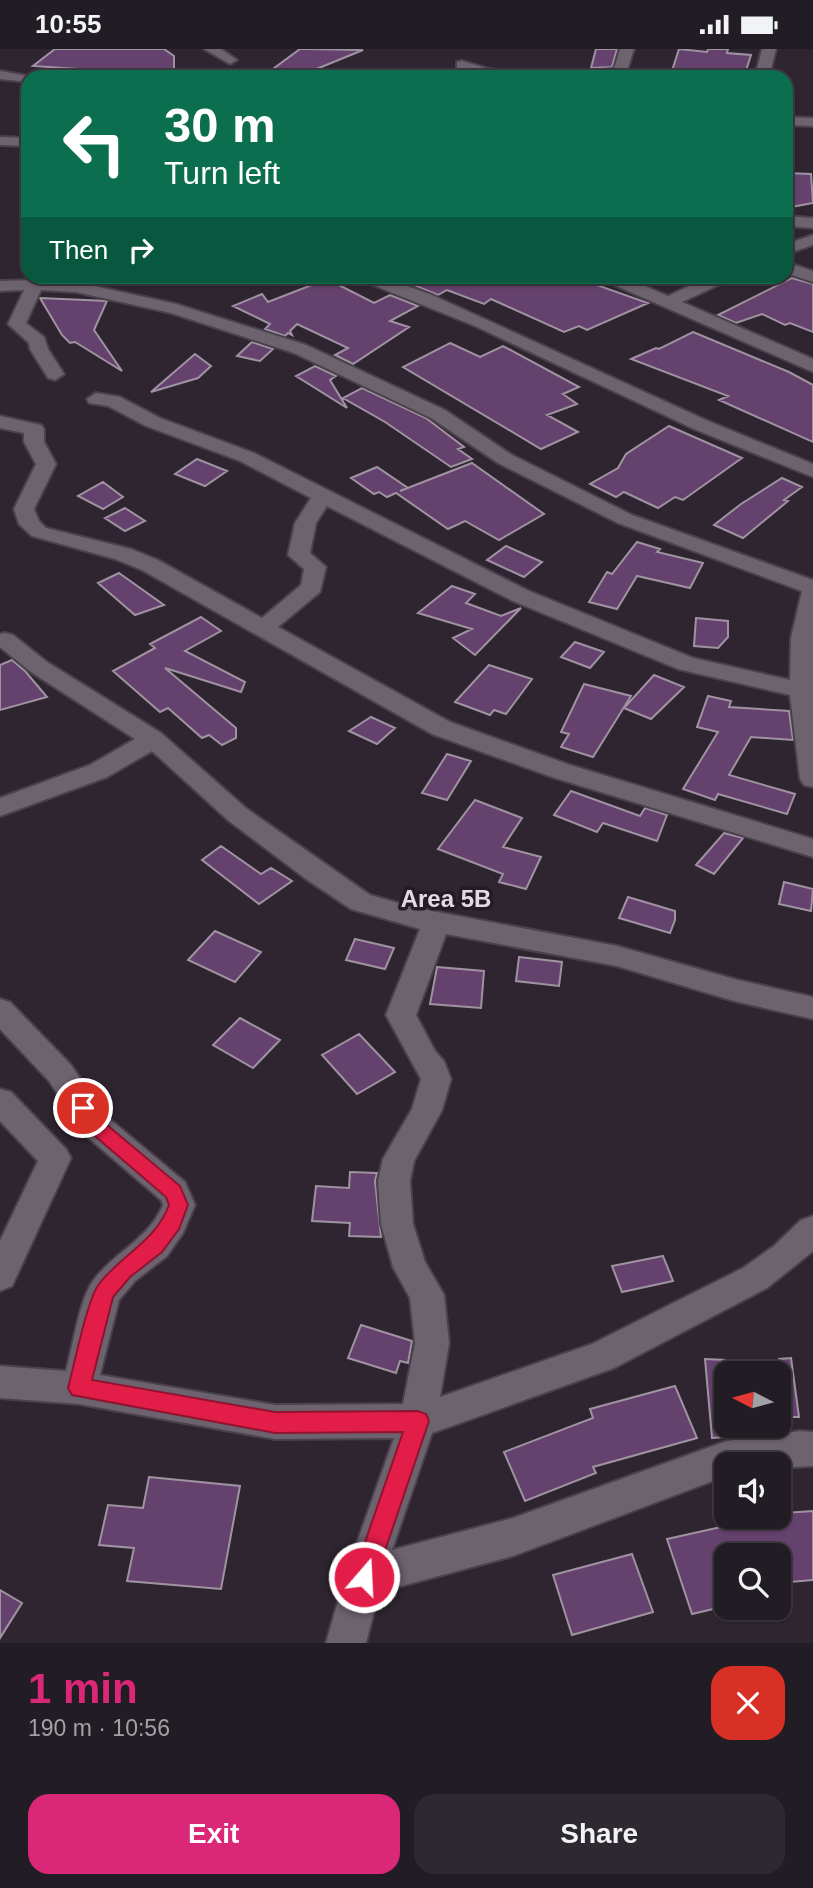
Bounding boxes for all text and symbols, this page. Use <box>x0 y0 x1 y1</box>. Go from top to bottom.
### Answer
text: 10:55 <box>35 9 102 39</box>
icon: left <box>49 98 140 189</box>
text: 30 m <box>164 98 276 152</box>
text: Turn left <box>164 155 280 191</box>
icon: right <box>122 231 160 269</box>
text: Then <box>49 235 108 265</box>
district label: Area 5B <box>401 885 491 912</box>
pin <box>53 1078 113 1138</box>
icon: arrive <box>64 1089 102 1127</box>
north arrow <box>714 1361 791 1439</box>
map controls <box>714 1361 791 1620</box>
button: sound <box>714 1452 791 1529</box>
position arrow <box>327 1540 401 1614</box>
button: search <box>714 1543 791 1620</box>
text: 1 min <box>28 1665 138 1712</box>
button: close <box>711 1666 785 1740</box>
text: 190 m · 10:56 <box>28 1715 170 1741</box>
button: Exit <box>28 1794 400 1874</box>
button: Share <box>414 1794 785 1874</box>

